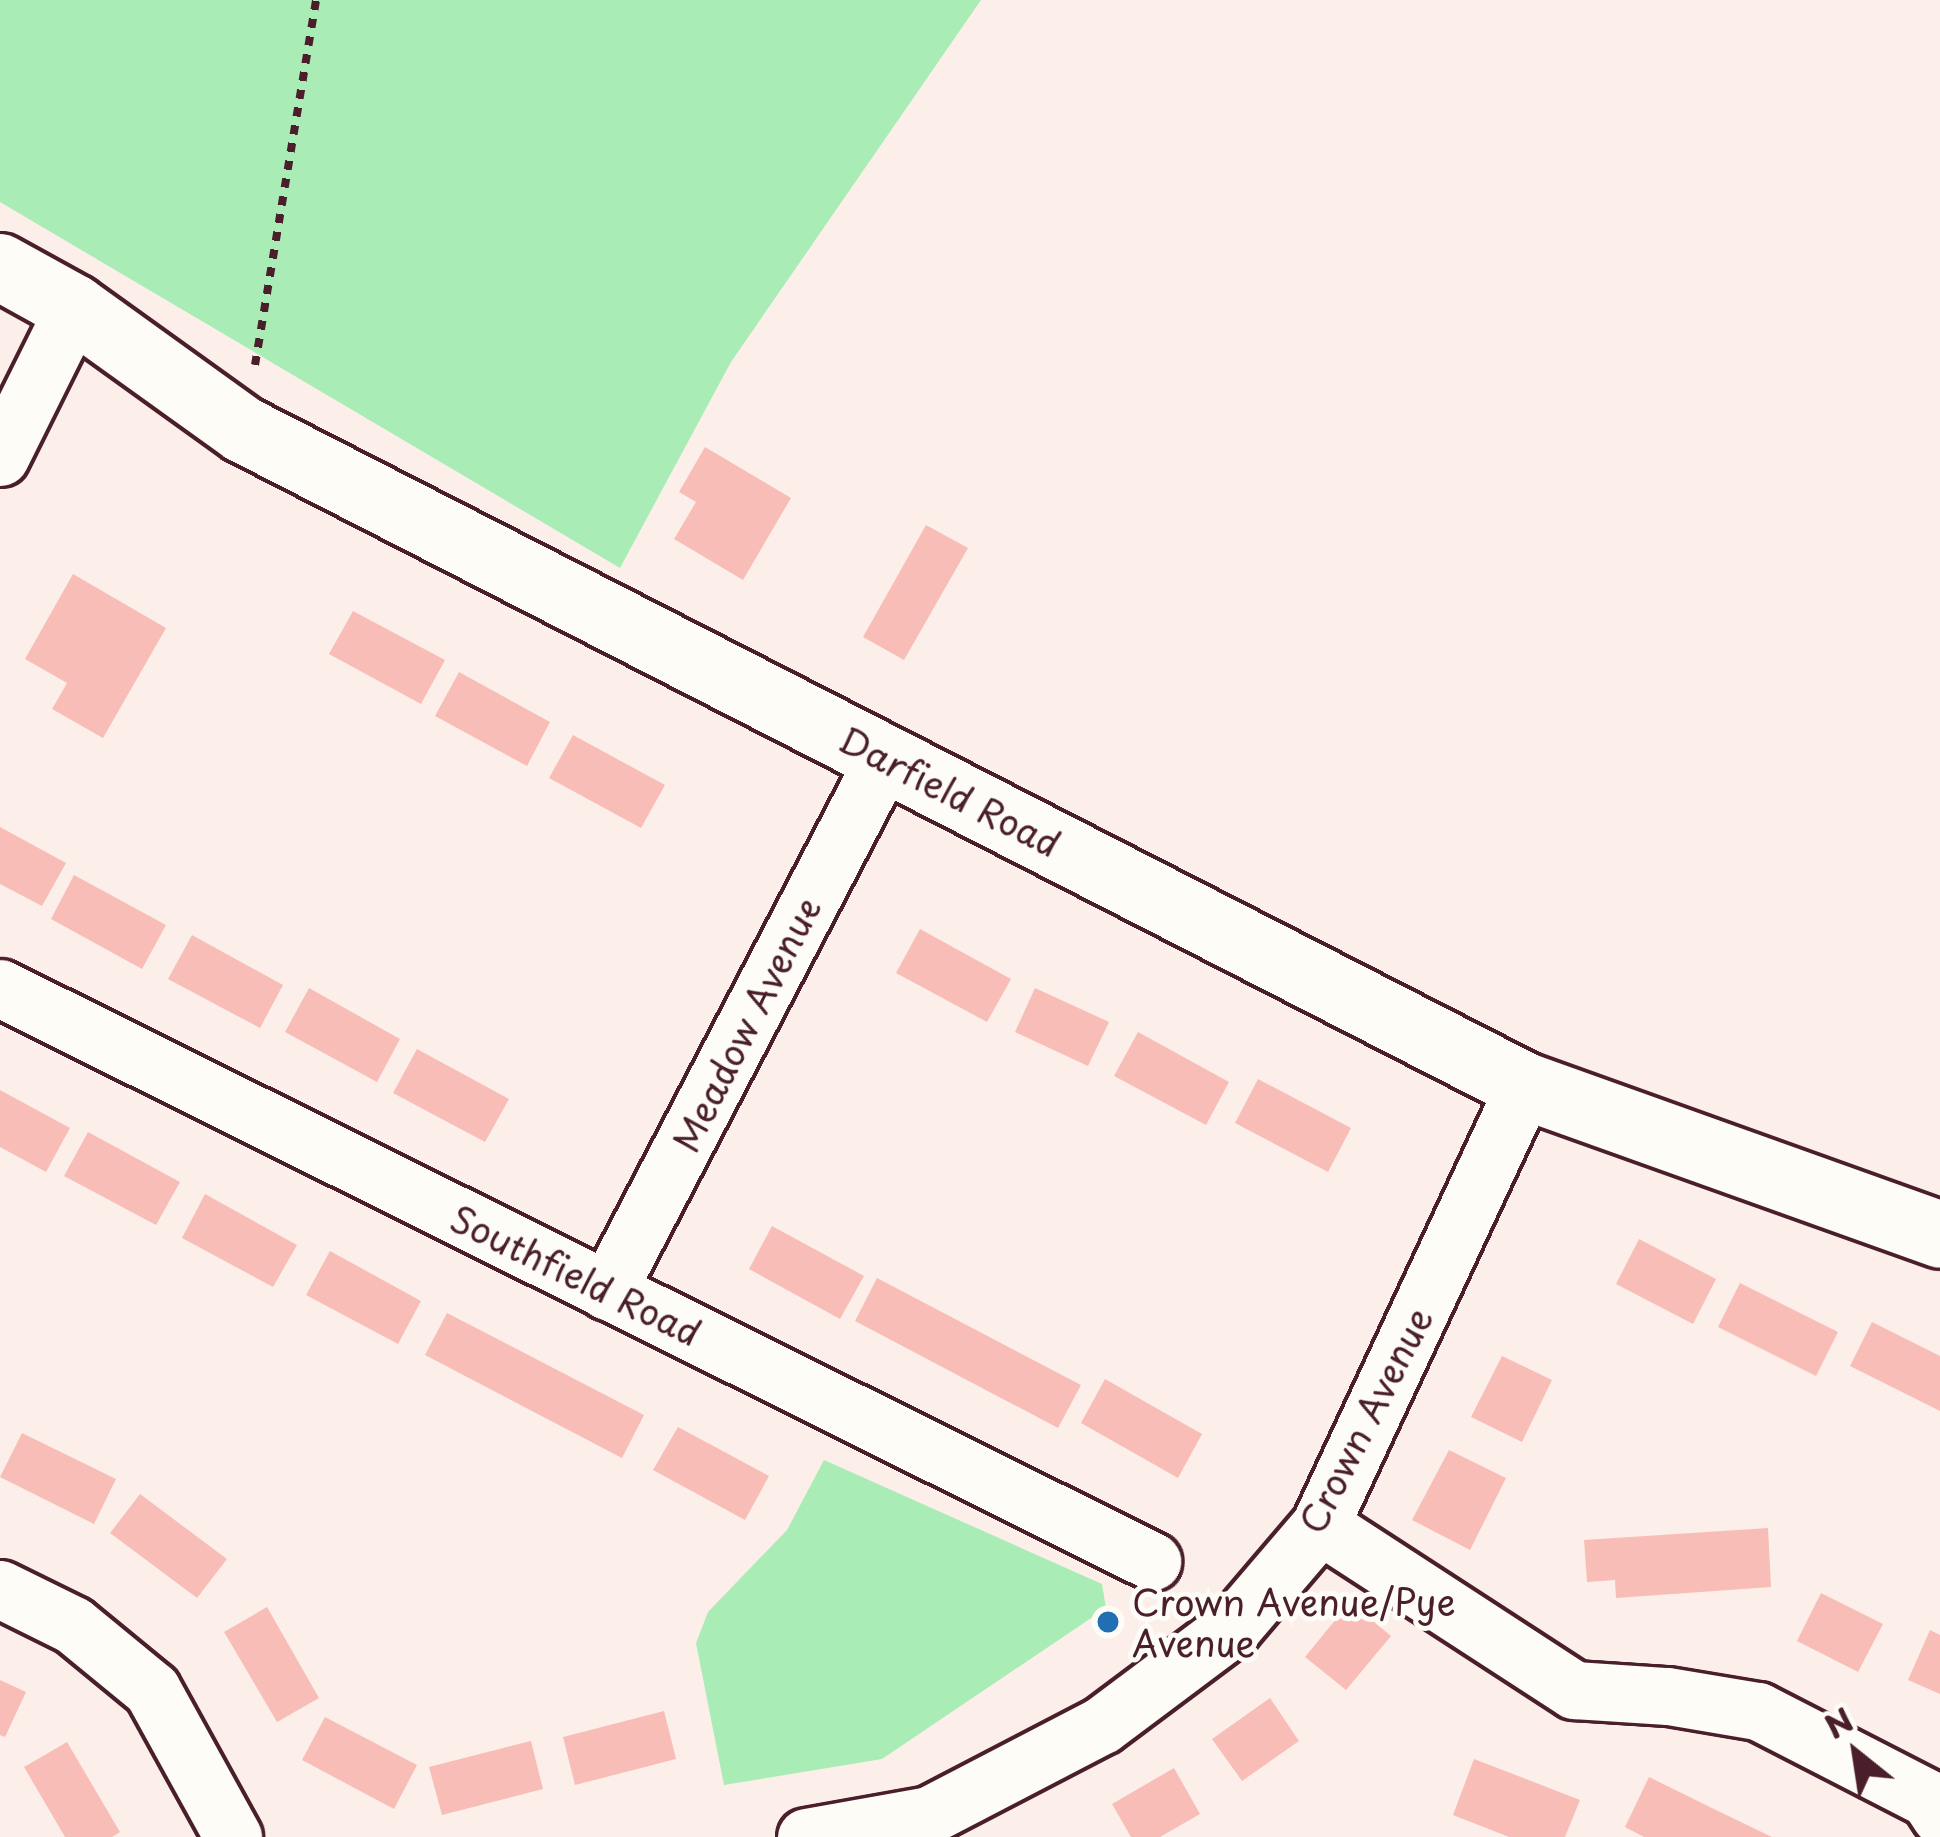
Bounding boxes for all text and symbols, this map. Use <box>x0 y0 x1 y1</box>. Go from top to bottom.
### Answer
street label: Darfield Road <box>832 717 1068 865</box>
street label: Meadow Avenue <box>663 890 829 1158</box>
street label: Southfield Road <box>443 1196 709 1354</box>
street label: Crown Avenue <box>1290 1301 1440 1539</box>
place label: Crown Avenue/Pye Avenue <box>1132 1579 1454 1664</box>
marker: Crown Avenue/Pye Avenue <box>1095 1609 1121 1635</box>
north arrow <box>1796 1693 1916 1813</box>
text: N <box>1814 1694 1862 1750</box>

